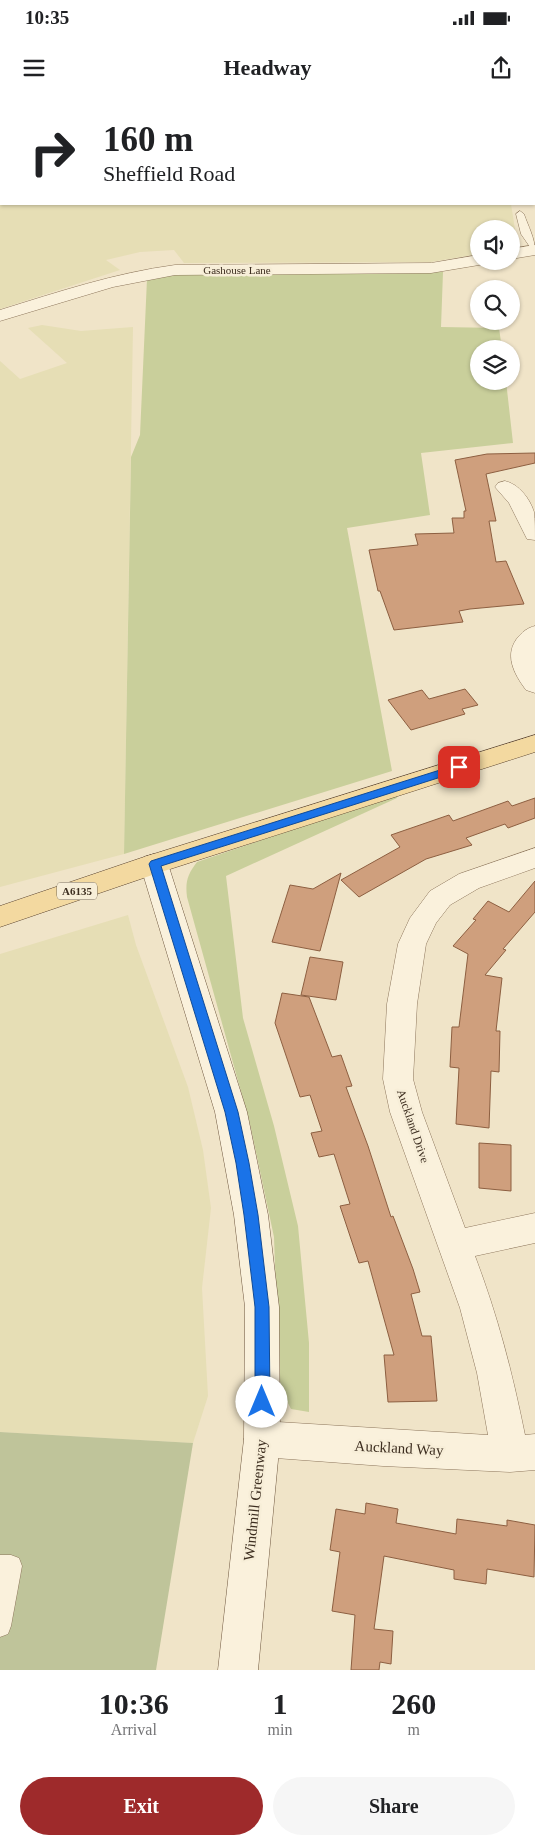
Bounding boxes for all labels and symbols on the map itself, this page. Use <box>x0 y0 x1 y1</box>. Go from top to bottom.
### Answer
street label: Gashouse Lane <box>203 264 271 276</box>
pin <box>438 746 480 788</box>
road number: A6135 <box>57 882 97 899</box>
street label: Auckland Drive <box>394 1087 432 1165</box>
position arrow <box>235 1375 287 1427</box>
street label: Windmill Greenway <box>241 1438 269 1562</box>
street label: Auckland Way <box>354 1438 444 1458</box>

